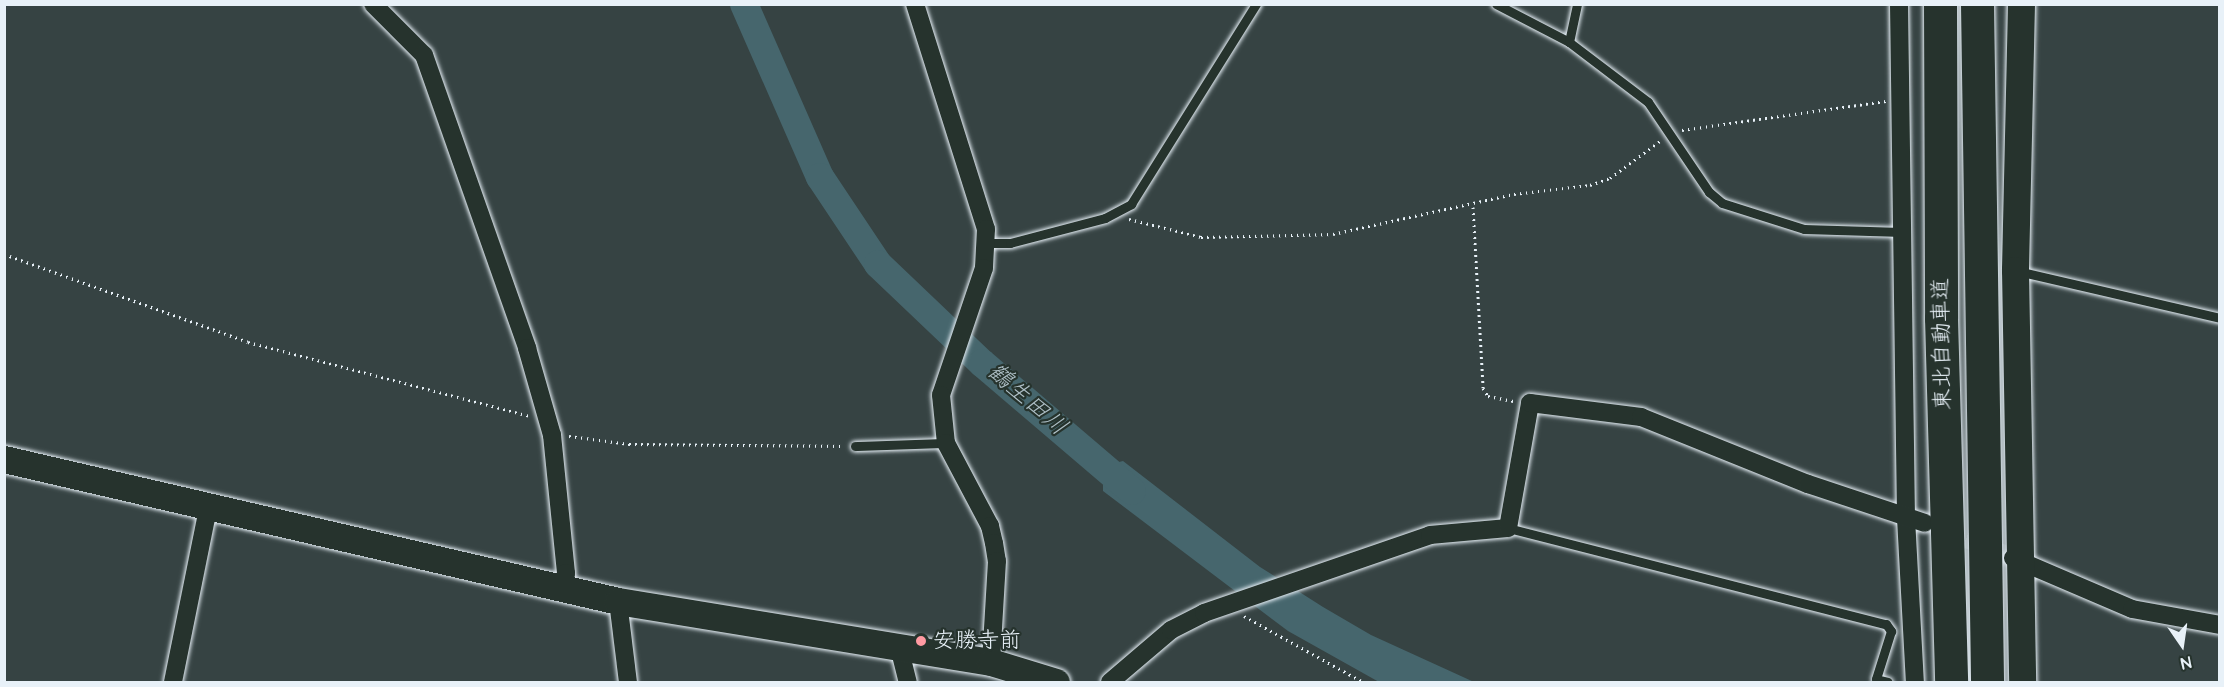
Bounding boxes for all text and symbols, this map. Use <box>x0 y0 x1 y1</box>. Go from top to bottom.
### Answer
street label: 東北自動車道 <box>1928 278 1956 410</box>
water label: 鶴生田川 <box>981 358 1073 442</box>
north arrow <box>2152 615 2212 675</box>
place label: 安勝寺前 <box>933 628 1021 654</box>
marker: 安勝寺前 <box>914 634 928 648</box>
text: N <box>2179 651 2193 674</box>

